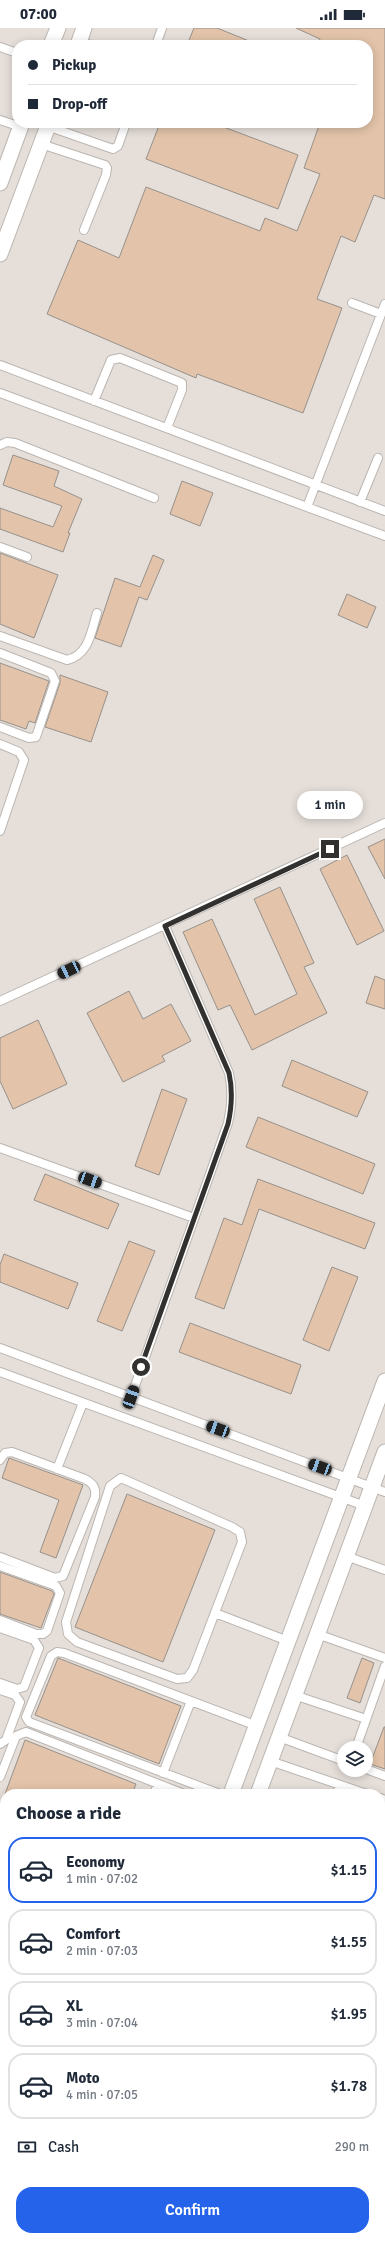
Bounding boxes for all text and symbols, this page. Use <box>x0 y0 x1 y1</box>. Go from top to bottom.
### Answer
text: 07:00 <box>20 5 57 23</box>
text: Pickup <box>52 56 96 74</box>
text: Drop-off <box>52 95 107 113</box>
callout: 1 min <box>297 791 363 819</box>
text: 1 min <box>314 797 346 813</box>
route end <box>321 840 339 858</box>
car <box>56 959 82 981</box>
car <box>77 1170 103 1190</box>
route start <box>132 1358 150 1376</box>
car <box>121 1384 141 1410</box>
car <box>205 1419 231 1439</box>
car <box>307 1457 333 1477</box>
map controls <box>337 1741 373 1777</box>
button: layers <box>337 1741 373 1777</box>
text: Choose a ride <box>16 1802 121 1824</box>
icon: car <box>18 1852 54 1888</box>
text: Economy <box>66 1853 125 1871</box>
text: $1.15 <box>330 1861 367 1879</box>
text: 1 min · 07:02 <box>66 1871 138 1887</box>
icon: car <box>18 1924 54 1960</box>
text: Comfort <box>66 1925 120 1943</box>
text: $1.55 <box>330 1933 367 1951</box>
text: 2 min · 07:03 <box>66 1943 138 1959</box>
icon: car <box>18 1996 54 2032</box>
text: XL <box>66 1997 83 2015</box>
text: $1.95 <box>330 2005 367 2023</box>
text: 3 min · 07:04 <box>66 2015 138 2031</box>
icon: car <box>18 2068 54 2104</box>
text: Moto <box>66 2069 100 2087</box>
text: $1.78 <box>330 2077 367 2095</box>
text: 4 min · 07:05 <box>66 2087 138 2103</box>
icon: cash <box>16 2136 38 2158</box>
text: Cash <box>48 2138 79 2156</box>
text: 290 m <box>335 2139 369 2155</box>
button: Confirm <box>16 2187 369 2233</box>

